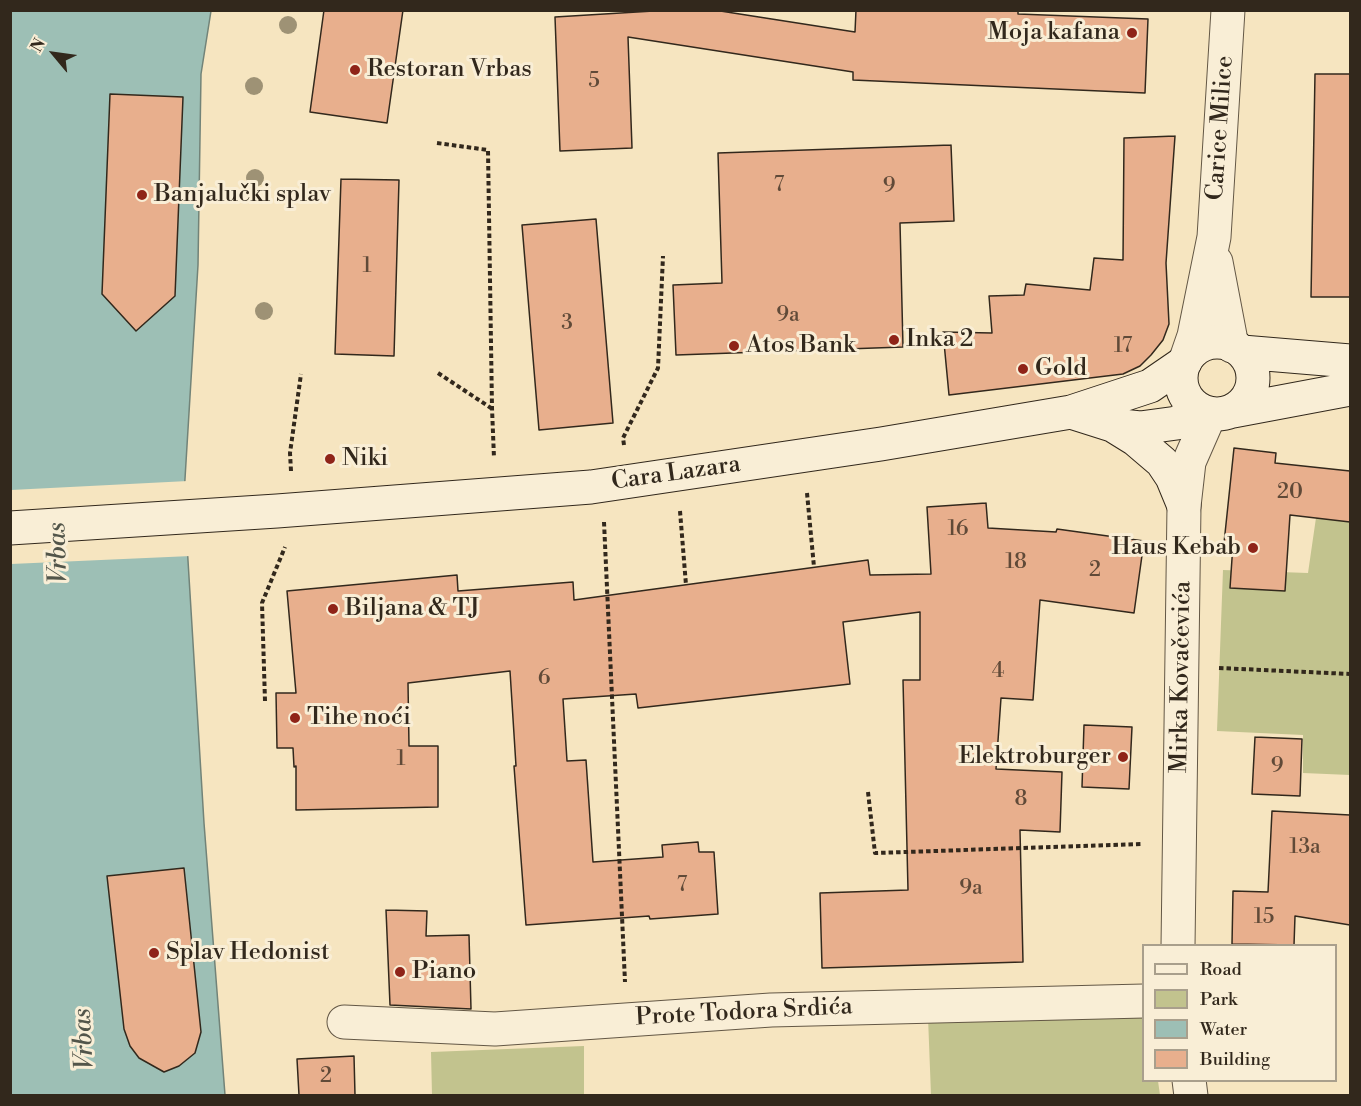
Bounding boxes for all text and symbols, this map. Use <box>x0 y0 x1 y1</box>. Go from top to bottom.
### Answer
place label: Moja kafana <box>988 19 1120 47</box>
north arrow <box>24 24 84 84</box>
marker: Moja kafana <box>1125 26 1139 40</box>
text: N <box>26 35 50 56</box>
street label: Carice Milice <box>1202 55 1240 201</box>
place label: Restoran Vrbas <box>367 56 532 84</box>
marker: Restoran Vrbas <box>348 63 362 77</box>
house number: 5 <box>588 69 600 95</box>
house number: 7 <box>774 173 784 199</box>
house number: 9 <box>883 174 895 200</box>
place label: Banjalučki splav <box>154 181 331 209</box>
marker: Banjalučki splav <box>135 188 149 202</box>
house number: 1 <box>362 254 372 280</box>
house number: 9a <box>776 303 800 329</box>
house number: 3 <box>561 311 573 337</box>
place label: Inka 2 <box>906 326 973 354</box>
place label: Atos Bank <box>746 332 855 360</box>
marker: Inka 2 <box>887 333 901 347</box>
house number: 17 <box>1114 334 1132 360</box>
marker: Atos Bank <box>727 339 741 353</box>
place label: Gold <box>1035 355 1087 383</box>
marker: Gold <box>1016 362 1030 376</box>
place label: Niki <box>342 445 388 473</box>
street label: Cara Lazara <box>610 451 742 497</box>
marker: Niki <box>323 452 337 466</box>
house number: 20 <box>1277 480 1303 506</box>
house number: 16 <box>947 517 969 543</box>
water label: Vrbas <box>42 522 76 584</box>
place label: Haus Kebab <box>1111 534 1241 562</box>
marker: Haus Kebab <box>1246 541 1260 555</box>
house number: 18 <box>1005 550 1027 576</box>
house number: 2 <box>1089 558 1101 584</box>
street label: Mirka Kovačevića <box>1166 581 1198 773</box>
place label: Biljana & TJ <box>345 595 480 623</box>
marker: Biljana & TJ <box>326 602 340 616</box>
house number: 4 <box>992 659 1004 685</box>
house number: 6 <box>538 666 550 692</box>
place label: Tihe noći <box>307 704 411 732</box>
marker: Tihe noći <box>288 711 302 725</box>
place label: Elektroburger <box>958 743 1111 771</box>
house number: 1 <box>396 747 406 773</box>
marker: Elektroburger <box>1116 750 1130 764</box>
house number: 9 <box>1271 754 1283 780</box>
house number: 8 <box>1015 787 1027 813</box>
house number: 13a <box>1289 835 1321 861</box>
house number: 7 <box>677 873 687 899</box>
house number: 9a <box>959 876 983 902</box>
house number: 15 <box>1254 905 1274 931</box>
place label: Splav Hedonist <box>166 939 329 967</box>
legend <box>1142 944 1337 1082</box>
marker: Splav Hedonist <box>147 946 161 960</box>
place label: Piano <box>412 958 476 986</box>
text: Road <box>1200 958 1242 981</box>
marker: Piano <box>393 965 407 979</box>
text: Park <box>1200 988 1237 1011</box>
street label: Prote Todora Srdića <box>635 993 853 1033</box>
water label: Vrbas <box>68 1007 102 1071</box>
text: Water <box>1200 1018 1247 1041</box>
text: Building <box>1200 1048 1270 1071</box>
house number: 2 <box>320 1064 332 1090</box>

